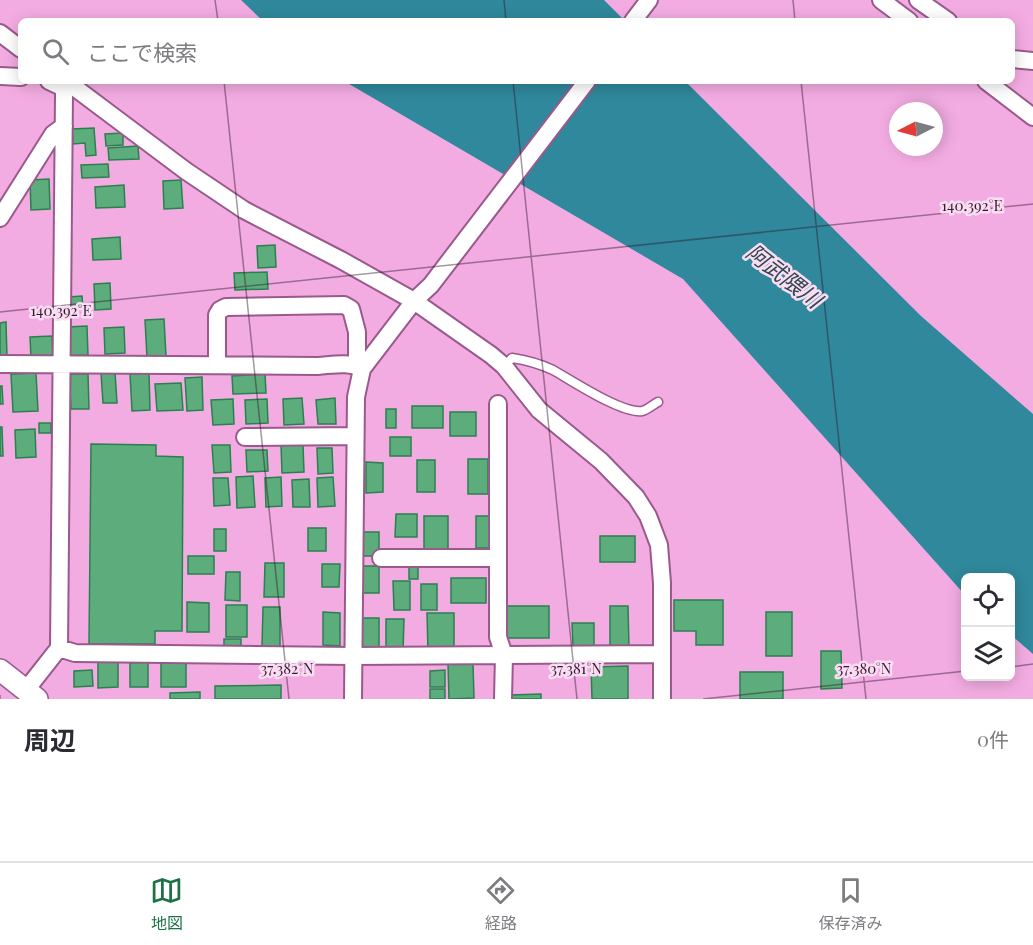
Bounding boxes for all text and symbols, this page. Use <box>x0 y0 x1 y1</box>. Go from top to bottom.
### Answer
search box <box>18 18 1015 84</box>
icon: search <box>39 35 72 68</box>
text: ここで検索 <box>87 37 197 67</box>
north arrow <box>889 102 943 156</box>
text: 140.392°E <box>941 195 1003 215</box>
water label: 阿武隈川 <box>741 236 830 315</box>
text: 140.392°E <box>30 300 92 320</box>
map controls <box>961 573 1015 681</box>
button: locate <box>961 573 1015 627</box>
button: layers <box>961 627 1015 681</box>
text: 37.382°N <box>260 658 314 678</box>
text: 37.381°N <box>550 658 602 678</box>
text: 37.380°N <box>837 658 892 678</box>
text: 周辺 <box>24 722 76 757</box>
text: 0件 <box>977 725 1009 752</box>
tab: 地図 <box>150 874 183 934</box>
tab: 経路 <box>484 874 517 934</box>
tab: 保存済み <box>818 874 882 934</box>

